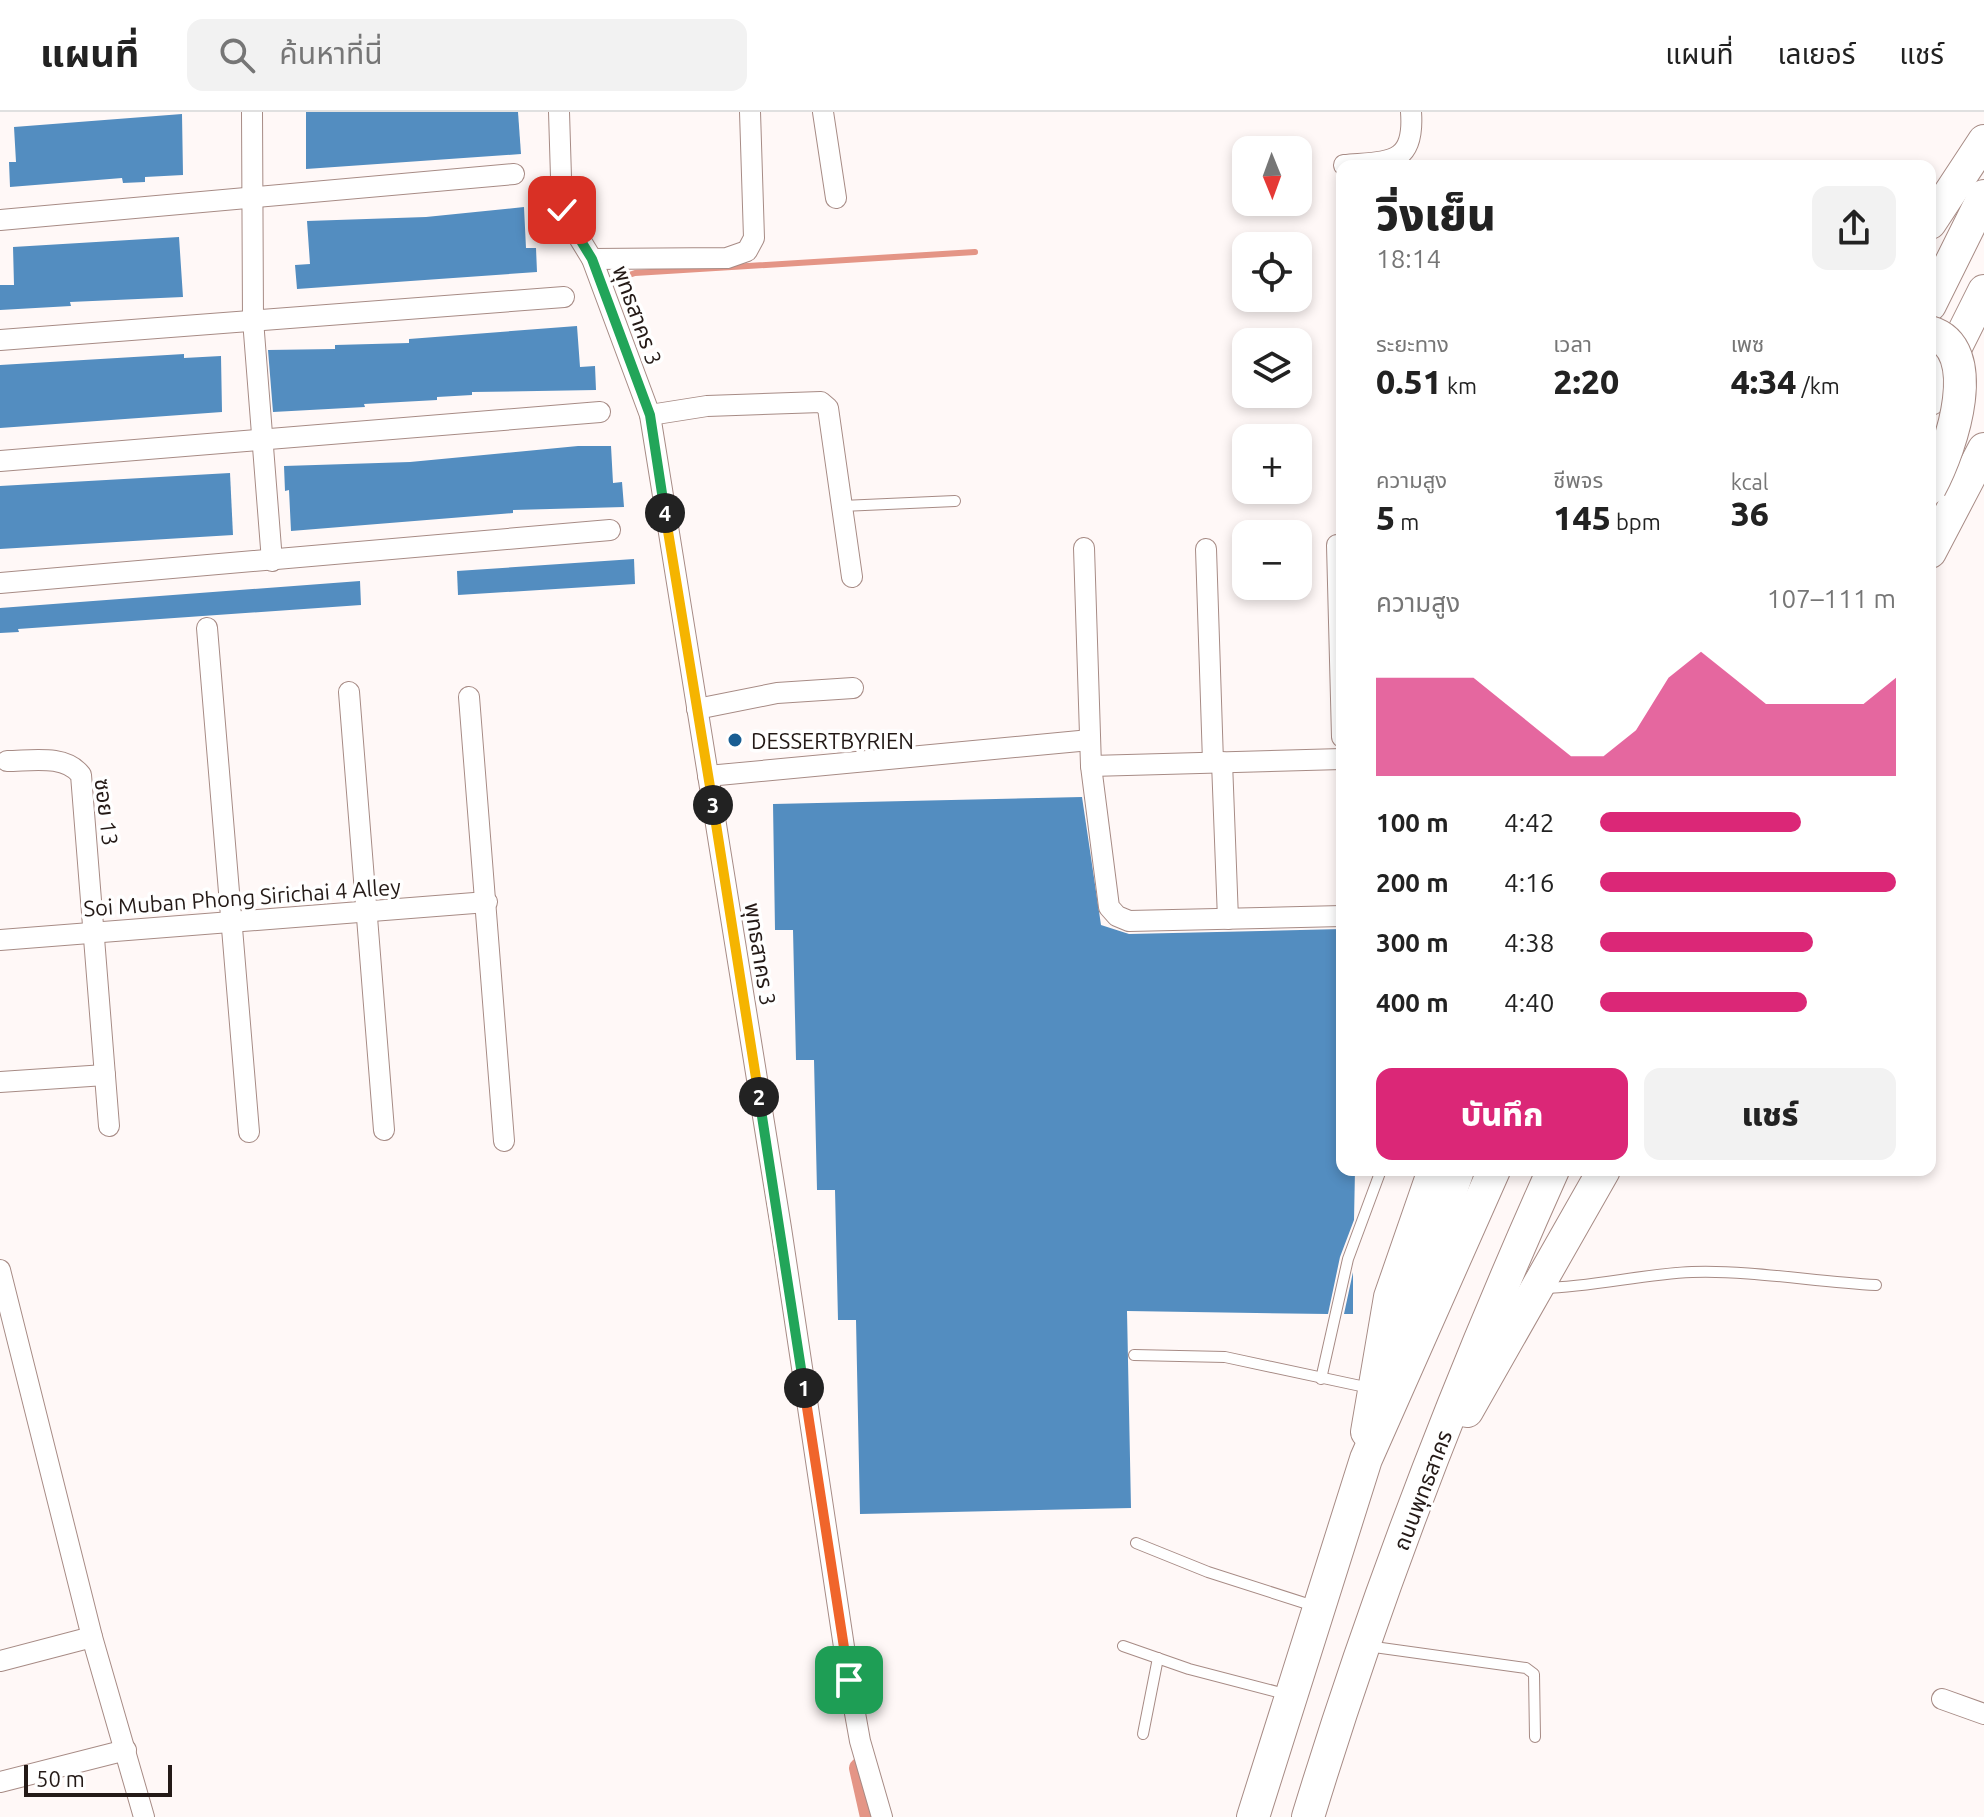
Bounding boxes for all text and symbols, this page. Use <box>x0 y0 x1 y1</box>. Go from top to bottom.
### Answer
search box <box>187 19 747 91</box>
text: แผนที่ <box>40 32 139 74</box>
icon: search <box>215 33 259 77</box>
text: ค้นหาที่นี่ <box>279 36 383 70</box>
text: แผนที่ <box>1665 38 1734 69</box>
text: เลเยอร์ <box>1778 38 1855 69</box>
text: แชร์ <box>1899 38 1944 69</box>
north arrow <box>1232 136 1312 216</box>
map controls <box>1232 136 1312 600</box>
pin <box>528 176 596 244</box>
button: share <box>1812 186 1896 270</box>
icon: check <box>540 188 584 232</box>
text: วิ่งเย็น <box>1376 189 1496 238</box>
button: locate <box>1232 232 1312 312</box>
text: 18:14 <box>1376 244 1441 273</box>
street label: พุทธสาคร 3 <box>607 262 668 369</box>
button: layers <box>1232 328 1312 408</box>
text: ระยะทาง <box>1376 331 1449 356</box>
text: เวลา <box>1553 331 1592 356</box>
text: เพซ <box>1731 331 1764 356</box>
text: 0.51 <box>1376 362 1442 400</box>
text: 2:20 <box>1553 362 1619 400</box>
text: 4:34 <box>1731 362 1797 400</box>
text: km <box>1442 373 1477 398</box>
text: /km <box>1797 373 1840 398</box>
button: + <box>1232 424 1312 504</box>
text: ความสูง <box>1376 467 1447 492</box>
text: ชีพจร <box>1553 467 1603 492</box>
text: kcal <box>1731 469 1769 494</box>
pin: 4 <box>645 493 685 533</box>
text: 36 <box>1731 494 1769 532</box>
text: 5 <box>1376 498 1395 536</box>
text: 145 <box>1553 498 1611 536</box>
text: 4 <box>659 500 671 525</box>
text: m <box>1395 509 1419 534</box>
text: bpm <box>1611 509 1661 534</box>
button: − <box>1232 520 1312 600</box>
text: 107–111 m <box>1767 584 1896 613</box>
text: ความสูง <box>1376 588 1460 617</box>
place label: DESSERTBYRIEN <box>751 728 914 753</box>
marker: DESSERTBYRIEN <box>726 731 744 749</box>
street label: ซอย 13 <box>90 777 124 847</box>
pin: 3 <box>693 785 733 825</box>
text: 3 <box>707 792 719 817</box>
text: 100 m <box>1376 808 1449 837</box>
text: 4:42 <box>1504 808 1554 837</box>
text: 200 m <box>1376 868 1449 897</box>
text: 4:16 <box>1504 868 1554 897</box>
street label: Soi Muban Phong Sirichai 4 Alley <box>82 873 402 921</box>
street label: พุทธสาคร 3 <box>739 901 781 1008</box>
text: 300 m <box>1376 928 1449 957</box>
text: 4:38 <box>1504 928 1554 957</box>
text: 400 m <box>1376 988 1449 1017</box>
text: 4:40 <box>1504 988 1554 1017</box>
button: บันทึก <box>1376 1068 1628 1160</box>
button: แชร์ <box>1644 1068 1896 1160</box>
pin: 2 <box>739 1077 779 1117</box>
text: 2 <box>753 1084 765 1109</box>
pin: 1 <box>784 1368 824 1408</box>
text: 1 <box>798 1375 810 1400</box>
street label: ถนนพุทธสาคร <box>1388 1426 1458 1554</box>
pin <box>815 1646 883 1714</box>
icon: arrive <box>827 1658 871 1702</box>
scale bar <box>24 1761 172 1797</box>
text: 50 m <box>36 1766 85 1791</box>

